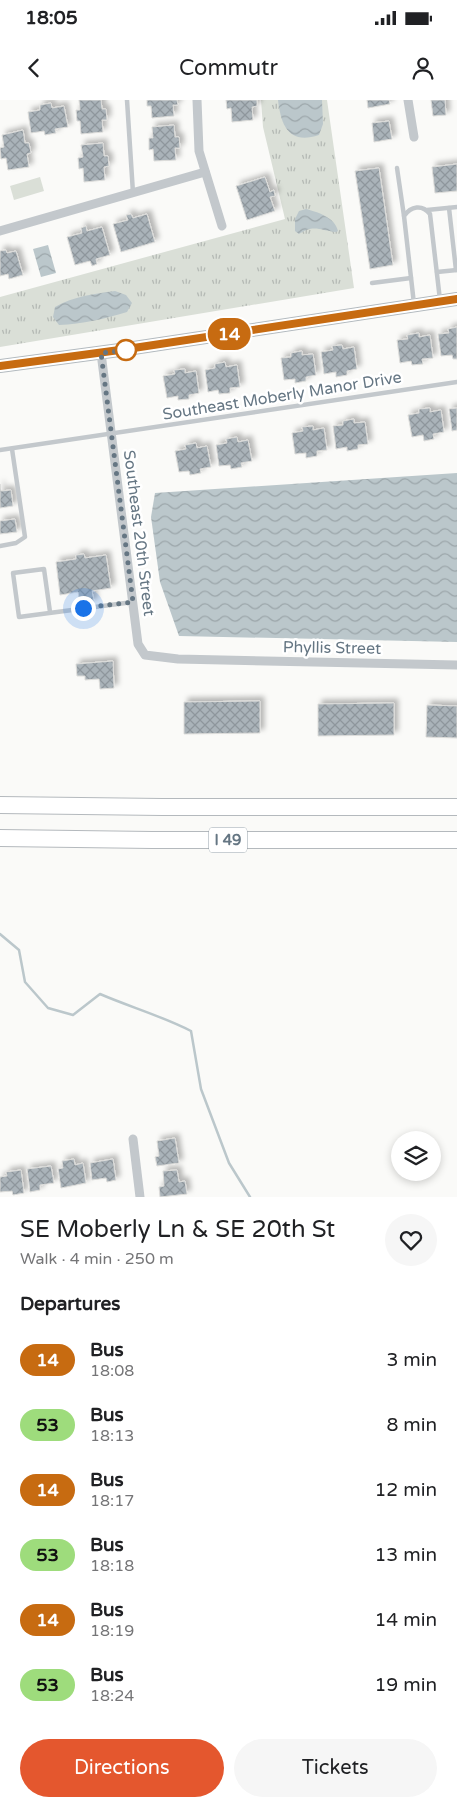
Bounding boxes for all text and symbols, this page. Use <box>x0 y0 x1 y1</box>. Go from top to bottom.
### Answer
text: 18:05 <box>25 7 78 29</box>
icon: back <box>20 54 48 82</box>
icon: person <box>409 54 437 82</box>
text: Commutr <box>179 55 278 81</box>
line badge: 14 <box>206 318 252 350</box>
text: 14 <box>218 323 240 345</box>
unlabelled marker <box>115 339 137 361</box>
street label: Southeast Moberly Manor Drive <box>161 367 403 425</box>
street label: Southeast 20th Street <box>119 449 159 617</box>
your location <box>71 596 96 621</box>
street label: Phyllis Street <box>283 637 381 659</box>
road number: I 49 <box>209 828 247 852</box>
map controls <box>391 1131 441 1181</box>
button: layers <box>391 1131 441 1181</box>
button: heart <box>385 1214 437 1266</box>
text: SE Moberly Ln & SE 20th St <box>20 1215 335 1244</box>
text: Walk · 4 min · 250 m <box>20 1249 174 1269</box>
text: Departures <box>20 1293 120 1315</box>
text: Bus <box>90 1339 124 1361</box>
text: 14 <box>36 1349 59 1371</box>
text: 3 min <box>386 1349 437 1371</box>
text: 18:08 <box>90 1361 134 1381</box>
text: Bus <box>90 1404 124 1426</box>
text: 53 <box>36 1414 59 1436</box>
text: 8 min <box>386 1414 437 1436</box>
text: 18:13 <box>90 1426 134 1446</box>
text: Bus <box>90 1469 124 1491</box>
text: 14 <box>36 1479 59 1501</box>
text: 12 min <box>374 1479 437 1501</box>
text: 18:17 <box>90 1491 134 1511</box>
text: Bus <box>90 1534 124 1556</box>
text: 53 <box>36 1544 59 1566</box>
text: 13 min <box>374 1544 437 1566</box>
text: 18:18 <box>90 1556 134 1576</box>
text: Bus <box>90 1599 124 1621</box>
text: 14 <box>36 1609 59 1631</box>
text: 14 min <box>374 1609 437 1631</box>
text: 18:19 <box>90 1621 134 1641</box>
text: Bus <box>90 1664 124 1686</box>
text: 53 <box>36 1674 59 1696</box>
text: 19 min <box>374 1674 437 1696</box>
text: 18:24 <box>90 1686 134 1706</box>
button: Directions <box>20 1739 224 1797</box>
button: Tickets <box>234 1739 437 1797</box>

